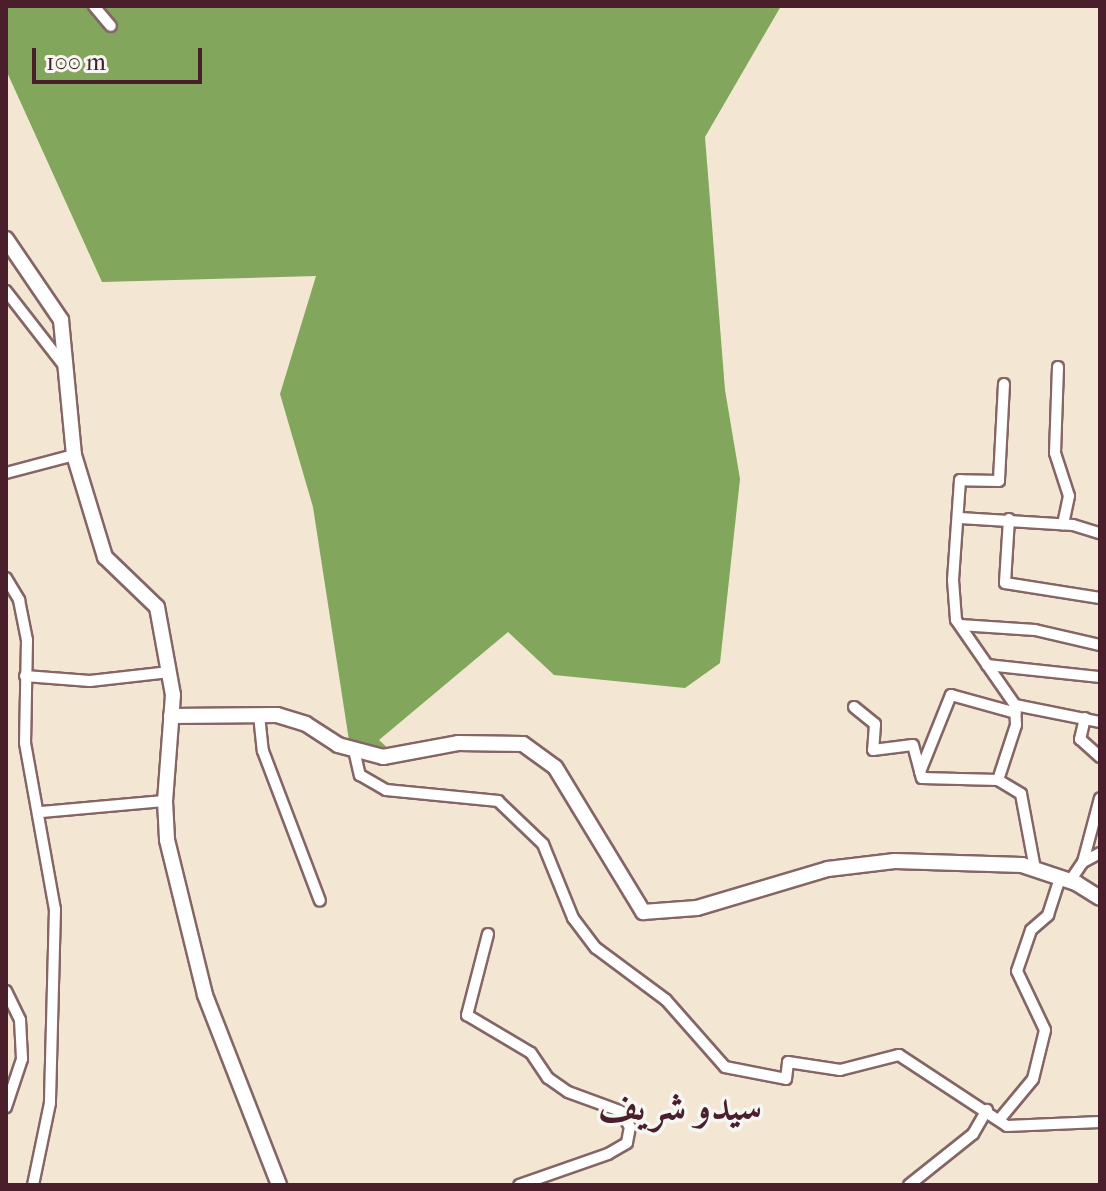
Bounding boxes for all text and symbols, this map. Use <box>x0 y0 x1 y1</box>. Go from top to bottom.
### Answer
scale bar <box>36 32 206 82</box>
text: 100 m <box>46 48 106 76</box>
district label: سيدو شريف <box>598 1082 762 1130</box>

